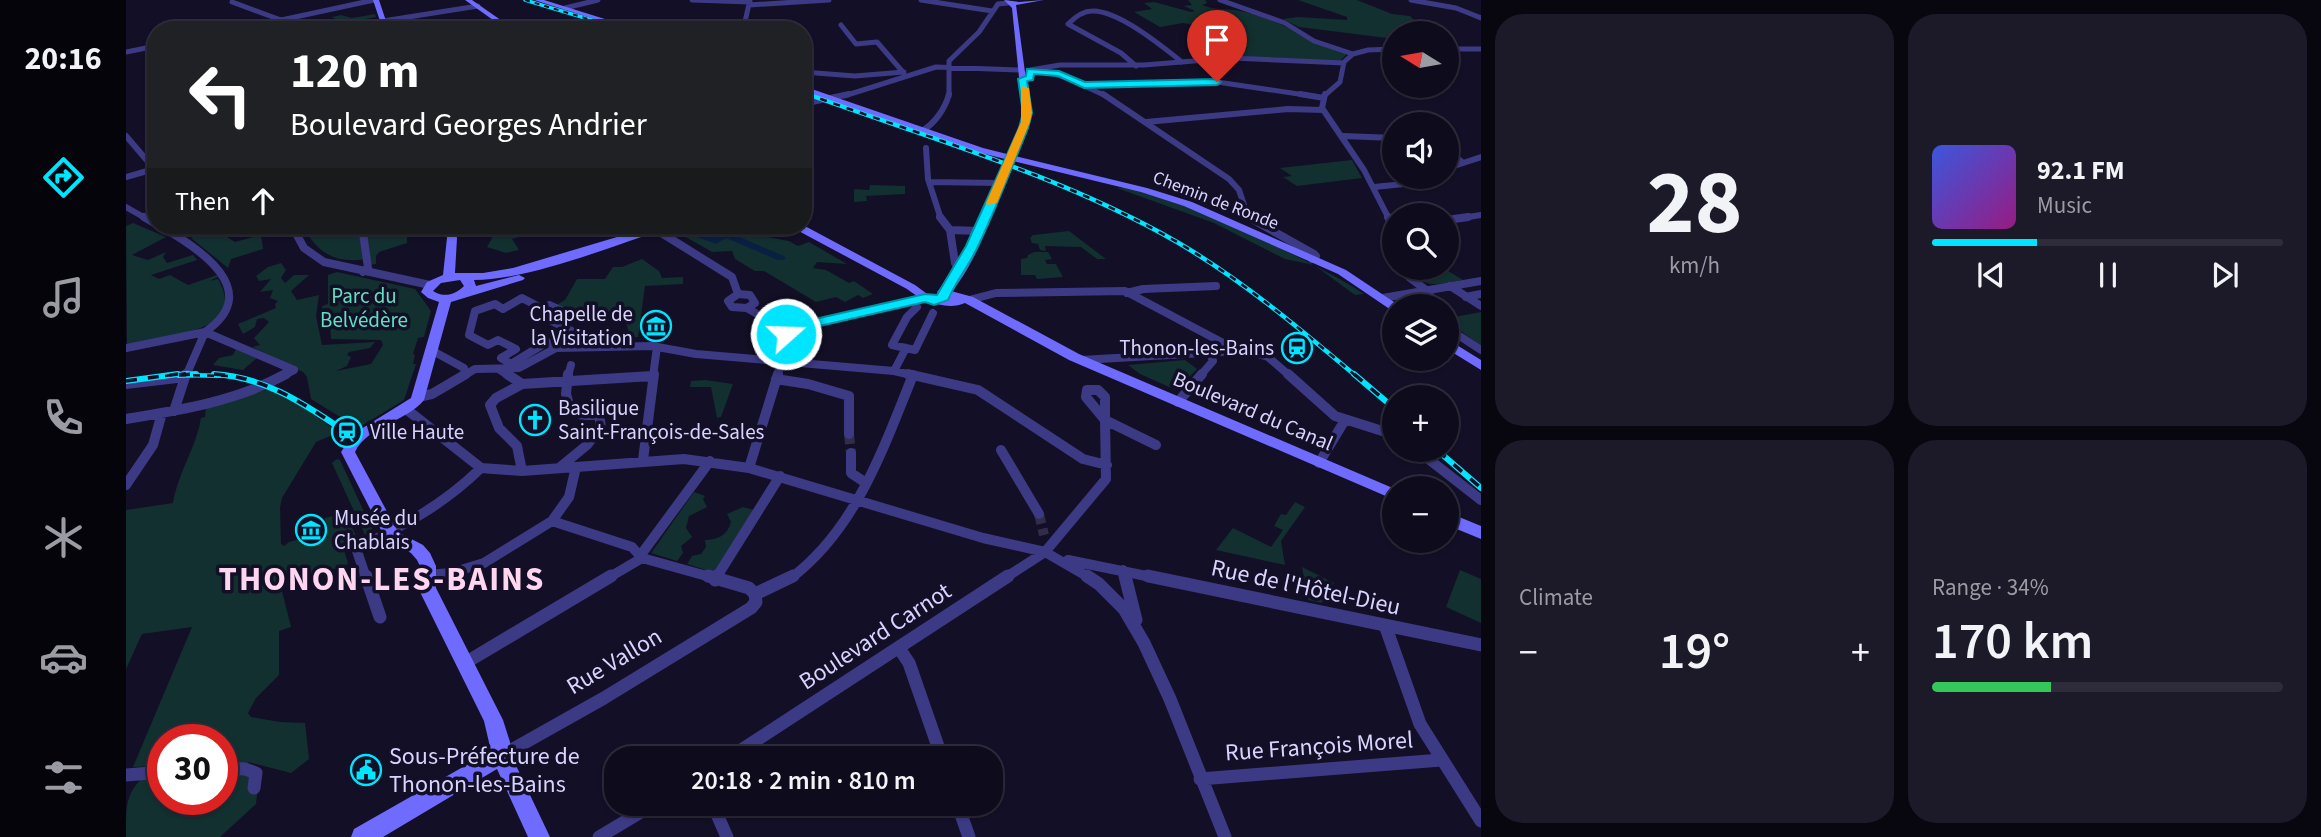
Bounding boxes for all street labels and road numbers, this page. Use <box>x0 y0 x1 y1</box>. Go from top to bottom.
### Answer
street label: Chemin de Ronde <box>1149 165 1282 236</box>
street label: Boulevard du Canal <box>1168 364 1338 458</box>
street label: Rue de l'Hôtel-Dieu <box>1208 550 1404 625</box>
street label: Boulevard Carnot <box>792 574 958 699</box>
street label: Rue Vallon <box>560 619 669 704</box>
street label: Rue François Morel <box>1224 722 1414 771</box>

